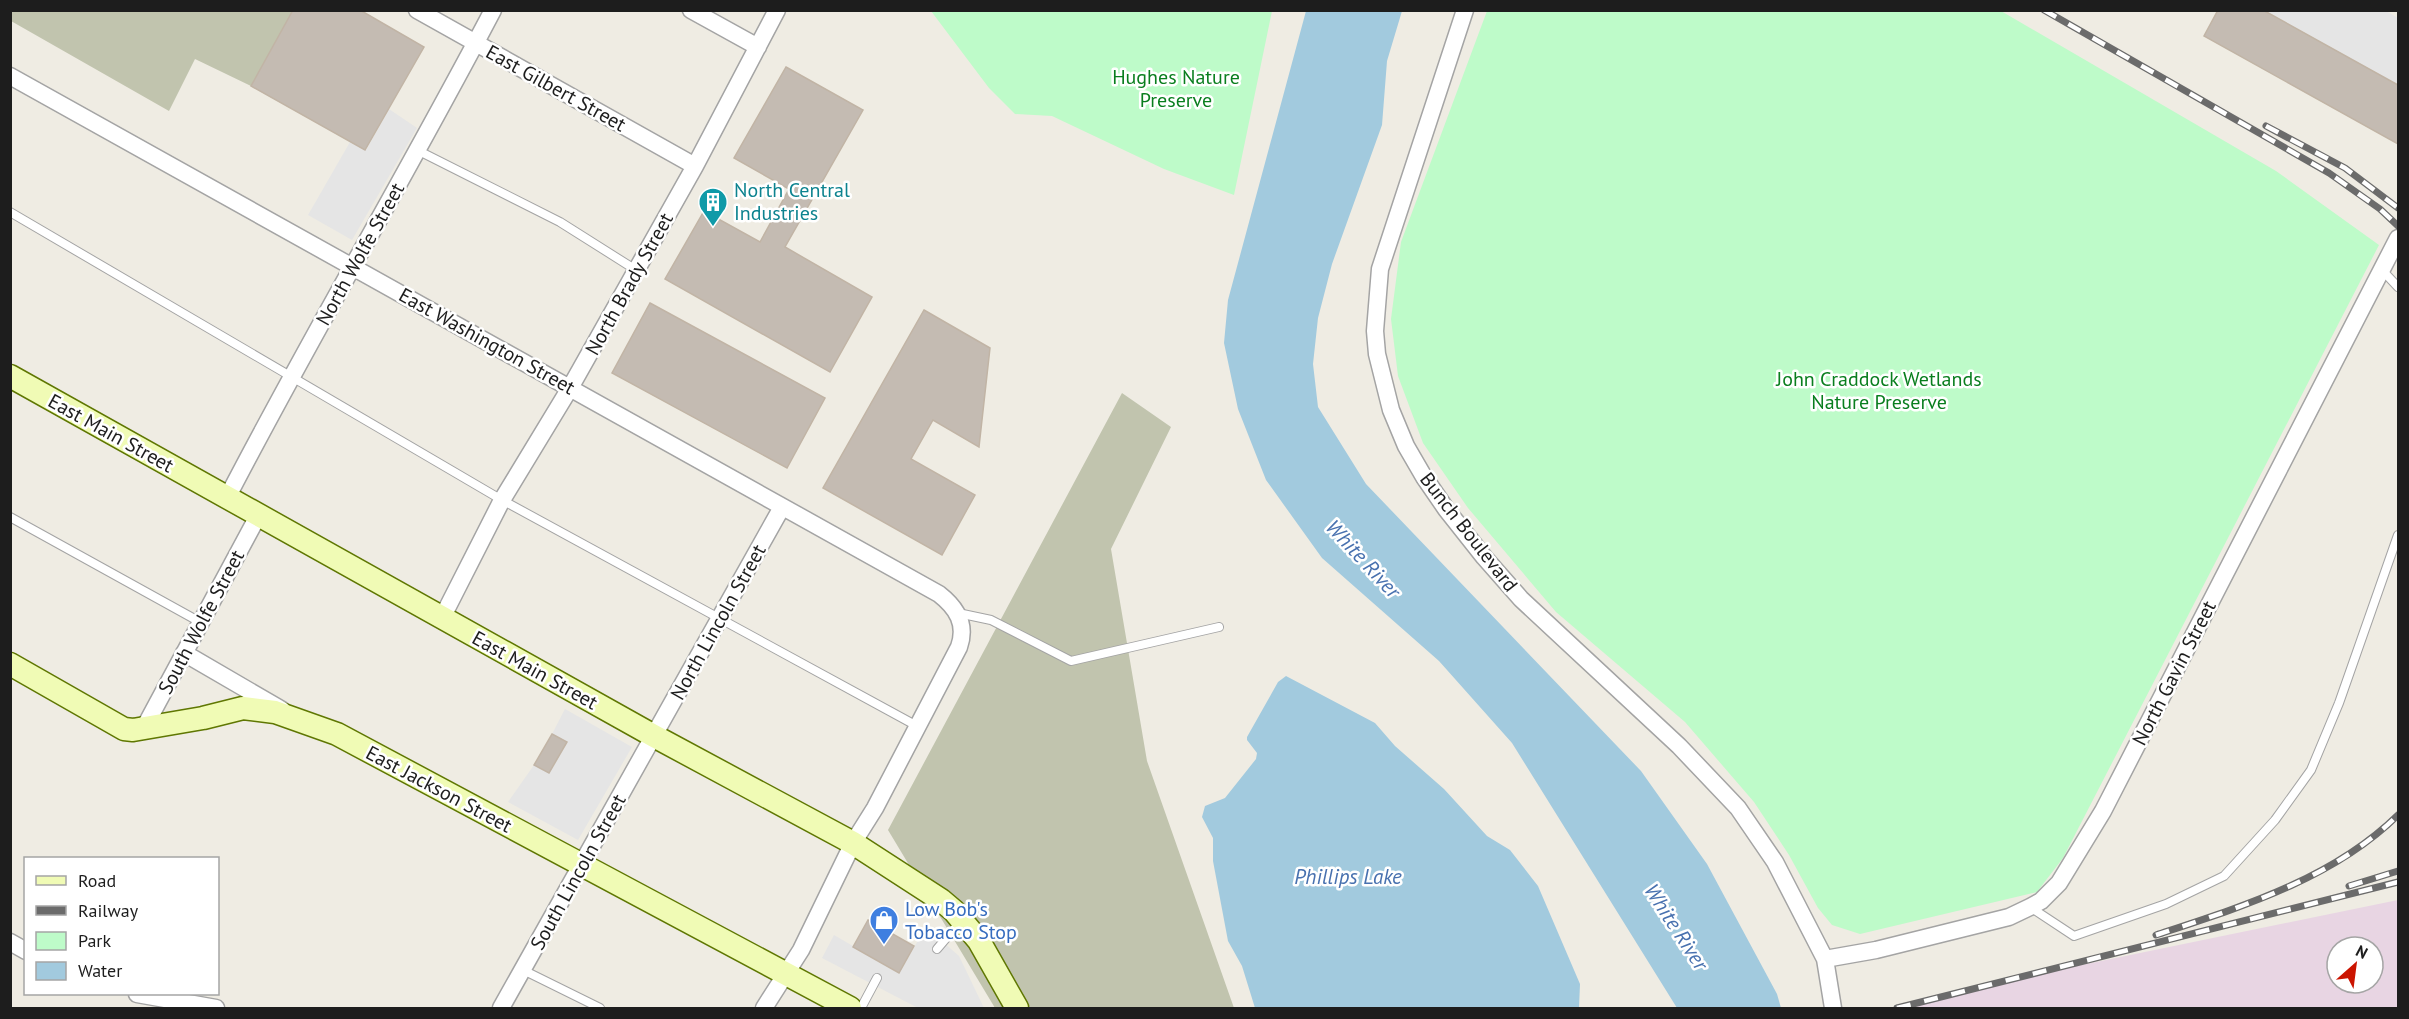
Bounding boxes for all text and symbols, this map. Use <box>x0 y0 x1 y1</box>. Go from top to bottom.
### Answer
street label: East Gilbert Street <box>481 39 631 137</box>
park label: Hughes Nature Preserve <box>1112 64 1240 113</box>
place label: North Central Industries <box>734 177 850 226</box>
street label: North Wolfe Street <box>310 178 410 330</box>
building icon: North Central Industries <box>697 186 729 228</box>
street label: North Brady Street <box>579 208 679 360</box>
street label: East Washington Street <box>394 282 580 400</box>
park label: John Craddock Wetlands Nature Preserve <box>1775 366 1982 415</box>
street label: East Main Street <box>44 388 179 478</box>
street label: Bunch Boulevard <box>1414 467 1524 597</box>
water label: White River <box>1320 514 1408 605</box>
street label: North Lincoln Street <box>665 540 772 704</box>
street label: South Wolfe Street <box>152 545 250 699</box>
street label: North Gavin Street <box>2126 596 2222 750</box>
street label: East Main Street <box>468 625 603 715</box>
street label: East Jackson Street <box>361 739 517 839</box>
street label: South Lincoln Street <box>524 789 632 955</box>
legend <box>24 857 219 995</box>
water label: Phillips Lake <box>1294 863 1402 890</box>
text: Road <box>78 869 116 892</box>
water label: White River <box>1639 878 1715 977</box>
place label: Low Bob's Tobacco Stop <box>905 896 1017 945</box>
text: Railway <box>78 899 139 922</box>
shop icon: Low Bob's Tobacco Stop <box>868 904 900 946</box>
text: Park <box>78 929 111 952</box>
north arrow <box>2325 935 2385 995</box>
text: N <box>2353 940 2371 963</box>
text: Water <box>78 959 122 982</box>

